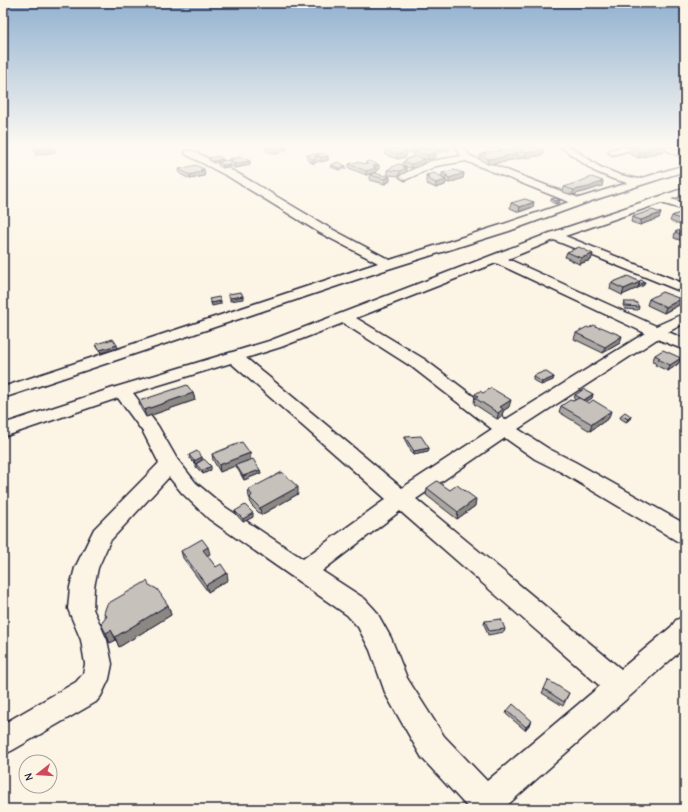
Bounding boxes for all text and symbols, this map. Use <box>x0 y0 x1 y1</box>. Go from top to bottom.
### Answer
north arrow <box>18 754 58 794</box>
text: N <box>22 771 36 782</box>

